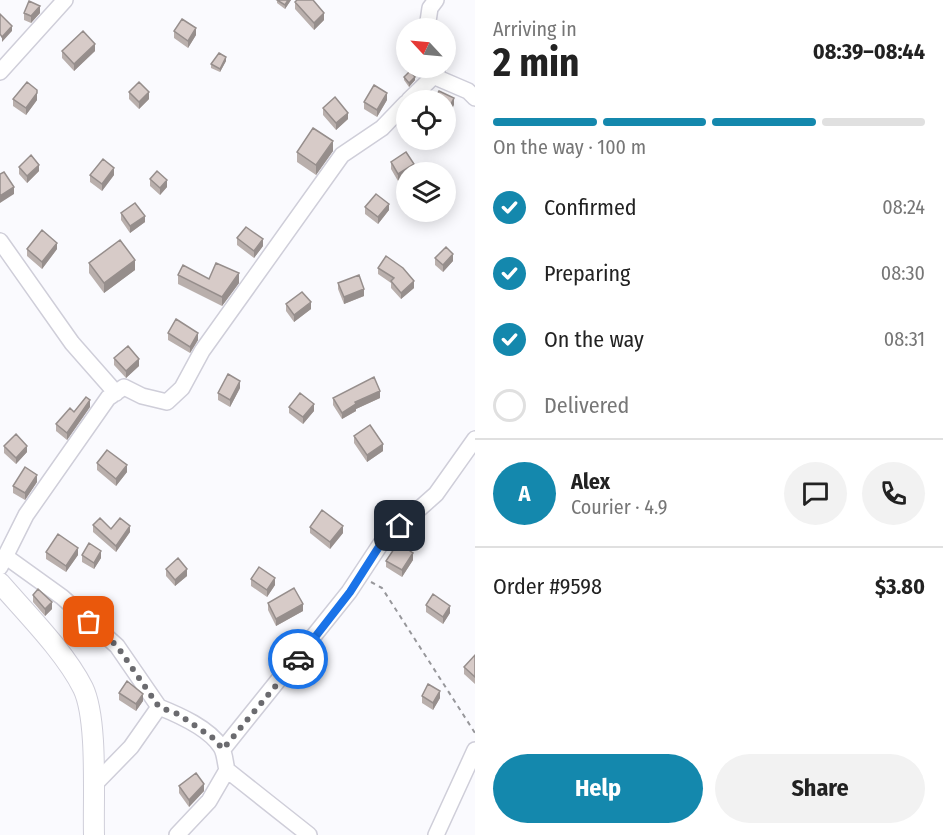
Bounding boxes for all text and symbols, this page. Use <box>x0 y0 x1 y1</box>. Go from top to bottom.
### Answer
text: Arriving in <box>493 17 577 41</box>
north arrow <box>396 18 456 78</box>
map controls <box>396 18 456 222</box>
text: 08:39–08:44 <box>813 38 925 65</box>
text: 2 min <box>493 40 579 86</box>
button: locate <box>396 90 456 150</box>
text: On the way · 100 m <box>493 135 646 159</box>
button: layers <box>396 162 456 222</box>
icon: check <box>493 191 526 224</box>
text: Confirmed <box>544 194 637 221</box>
text: 08:24 <box>882 195 925 219</box>
icon: check <box>493 257 526 290</box>
text: Preparing <box>544 260 630 287</box>
text: 08:30 <box>881 261 925 285</box>
icon: check <box>493 323 526 356</box>
text: On the way <box>544 326 644 353</box>
text: 08:31 <box>884 327 925 351</box>
text: Delivered <box>544 392 629 419</box>
button: chat <box>784 462 847 525</box>
button: phone <box>862 462 925 525</box>
text: Alex <box>571 468 610 495</box>
text: A <box>519 480 530 507</box>
text: Courier · 4.9 <box>571 495 667 519</box>
pin <box>374 500 425 551</box>
icon: home <box>383 509 416 542</box>
text: Order #9598 <box>493 573 602 600</box>
text: $3.80 <box>875 573 925 600</box>
pin <box>63 596 114 647</box>
icon: bag <box>72 605 105 638</box>
courier <box>268 629 328 689</box>
icon: car <box>282 643 315 676</box>
button: Help <box>493 754 703 823</box>
button: Share <box>715 754 925 823</box>

